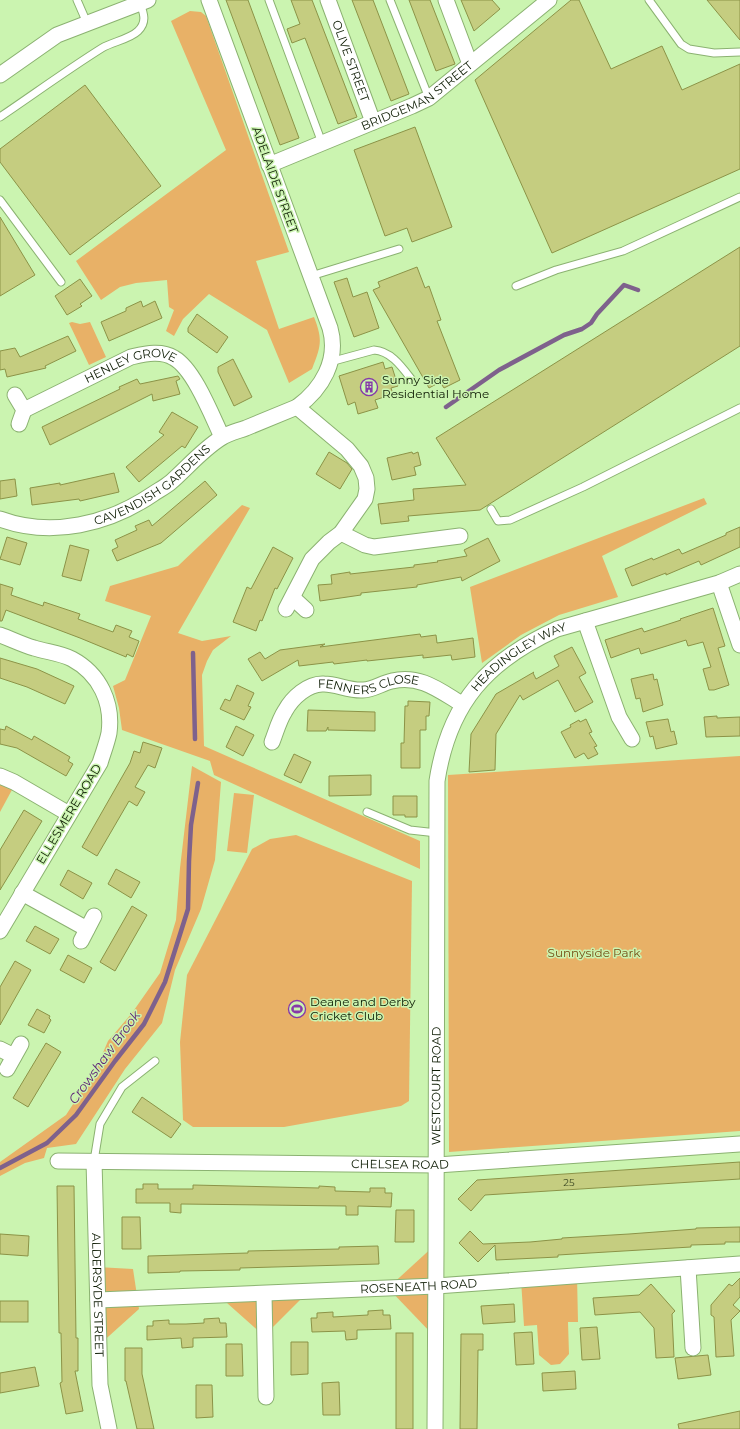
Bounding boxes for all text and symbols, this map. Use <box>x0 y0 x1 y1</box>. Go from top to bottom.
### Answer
street label: OLIVE STREET <box>329 18 373 104</box>
street label: BRIDGEMAN STREET <box>359 57 476 133</box>
street label: ADELAIDE STREET <box>249 124 302 235</box>
street label: HENLEY GROVE <box>82 345 180 386</box>
place label: Sunny Side Residential Home <box>382 372 489 401</box>
building icon: Sunny Side Residential Home <box>359 377 379 397</box>
street label: CAVENDISH GARDENS <box>92 441 213 528</box>
street label: HEADINGLEY WAY <box>467 619 568 694</box>
street label: FENNERS CLOSE <box>318 671 421 697</box>
street label: ELLESMERE ROAD <box>33 761 104 866</box>
park label: Sunnyside Park <box>548 945 641 960</box>
place label: Deane and Derby Cricket Club <box>310 994 416 1023</box>
sports icon: Deane and Derby Cricket Club <box>287 999 307 1019</box>
water label: Crowshaw Brook <box>65 1006 144 1107</box>
street label: WESTCOURT ROAD <box>428 1027 443 1145</box>
street label: CHELSEA ROAD <box>351 1156 449 1172</box>
house number: 25 <box>563 1176 575 1189</box>
street label: ALDERSYDE STREET <box>89 1233 107 1357</box>
street label: ROSENEATH ROAD <box>360 1275 478 1296</box>

